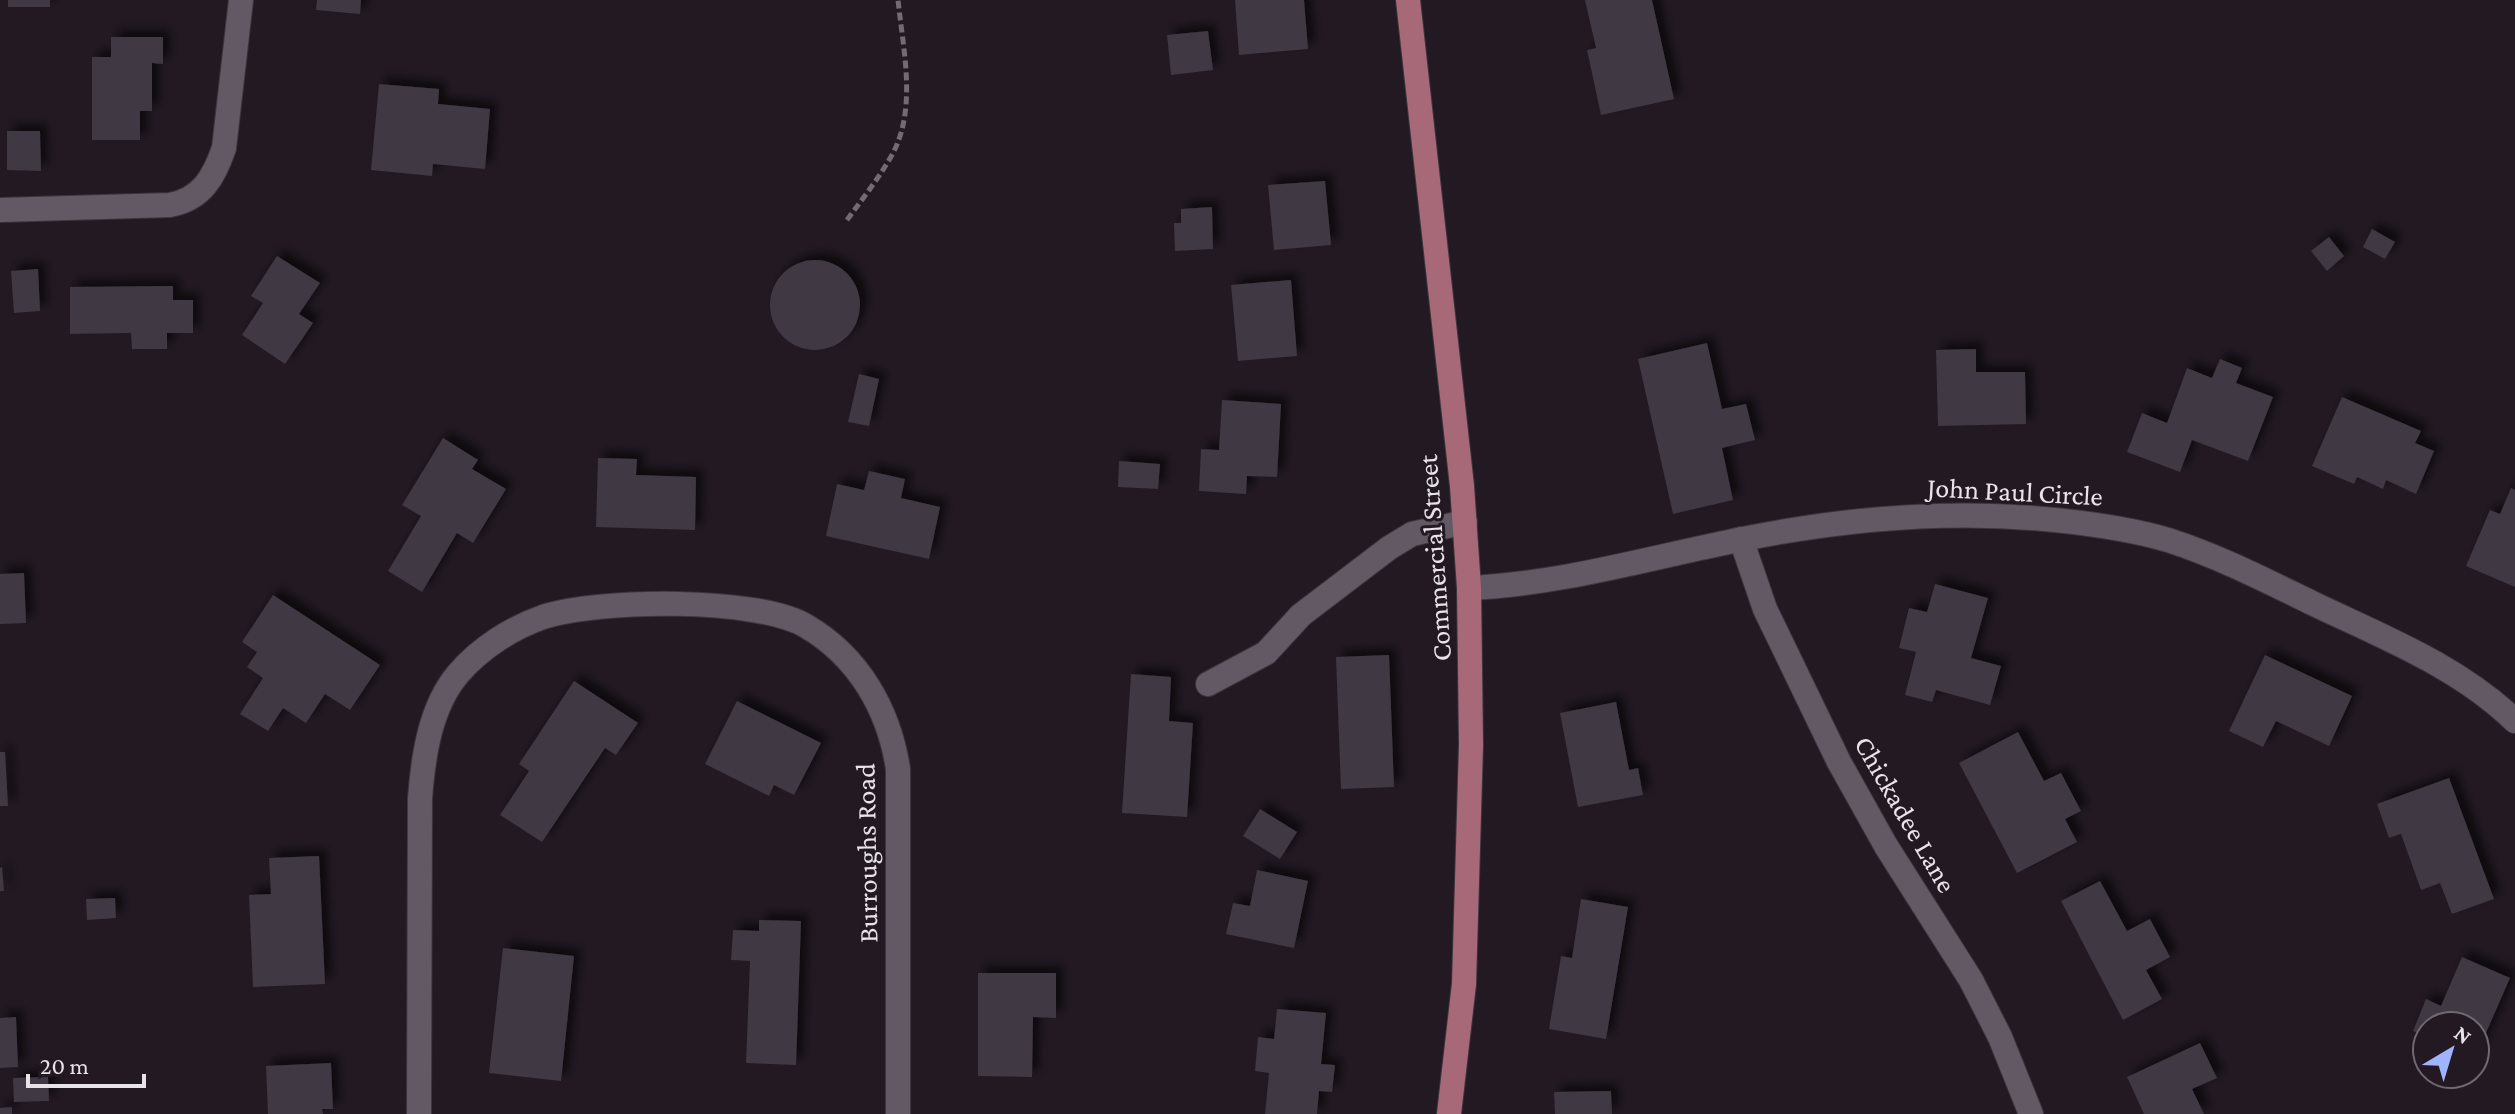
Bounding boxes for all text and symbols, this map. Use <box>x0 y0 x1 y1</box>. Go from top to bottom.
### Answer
street label: Commercial Street <box>1412 453 1457 662</box>
street label: John Paul Circle <box>1923 471 2104 512</box>
street label: Chickadee Lane <box>1848 731 1963 898</box>
street label: Burroughs Road <box>849 763 884 943</box>
north arrow <box>2411 1010 2491 1090</box>
text: N <box>2449 1020 2477 1049</box>
scale bar <box>28 1038 144 1088</box>
text: 20 m <box>40 1052 89 1079</box>

